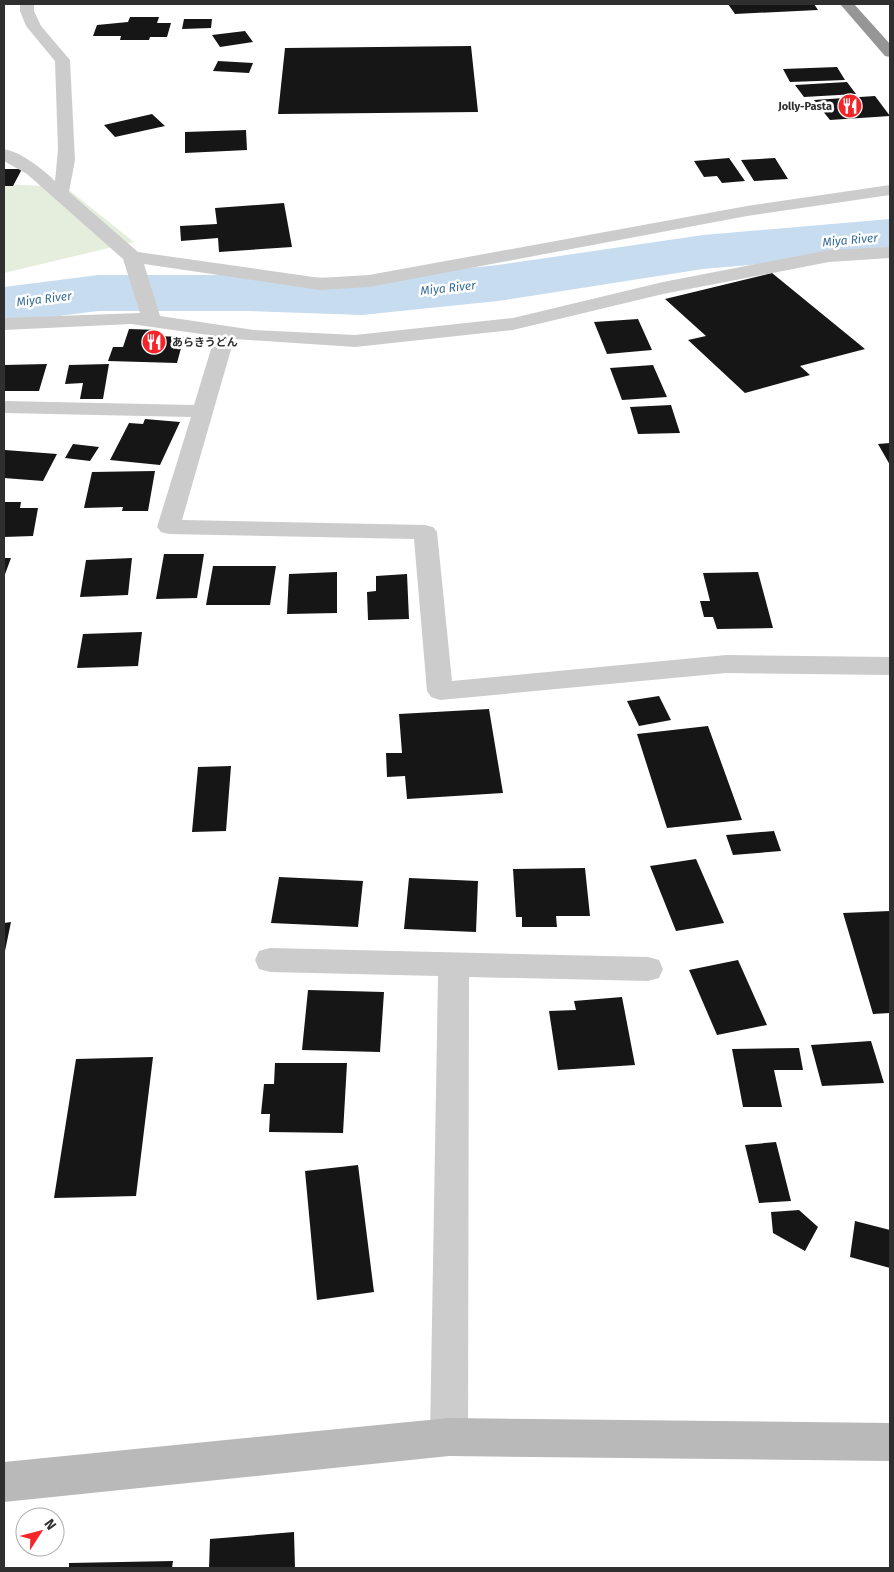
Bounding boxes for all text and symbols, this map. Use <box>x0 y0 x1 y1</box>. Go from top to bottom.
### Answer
restaurant icon: Jolly-Pasta <box>837 93 863 119</box>
place label: Jolly-Pasta <box>777 100 832 113</box>
water label: Miya River <box>822 231 879 249</box>
water label: Miya River <box>420 278 477 298</box>
water label: Miya River <box>16 289 73 309</box>
restaurant icon: あらきうどん <box>141 329 167 355</box>
place label: あらきうどん <box>172 336 238 349</box>
north arrow <box>15 1507 65 1557</box>
text: N <box>41 1516 60 1533</box>

